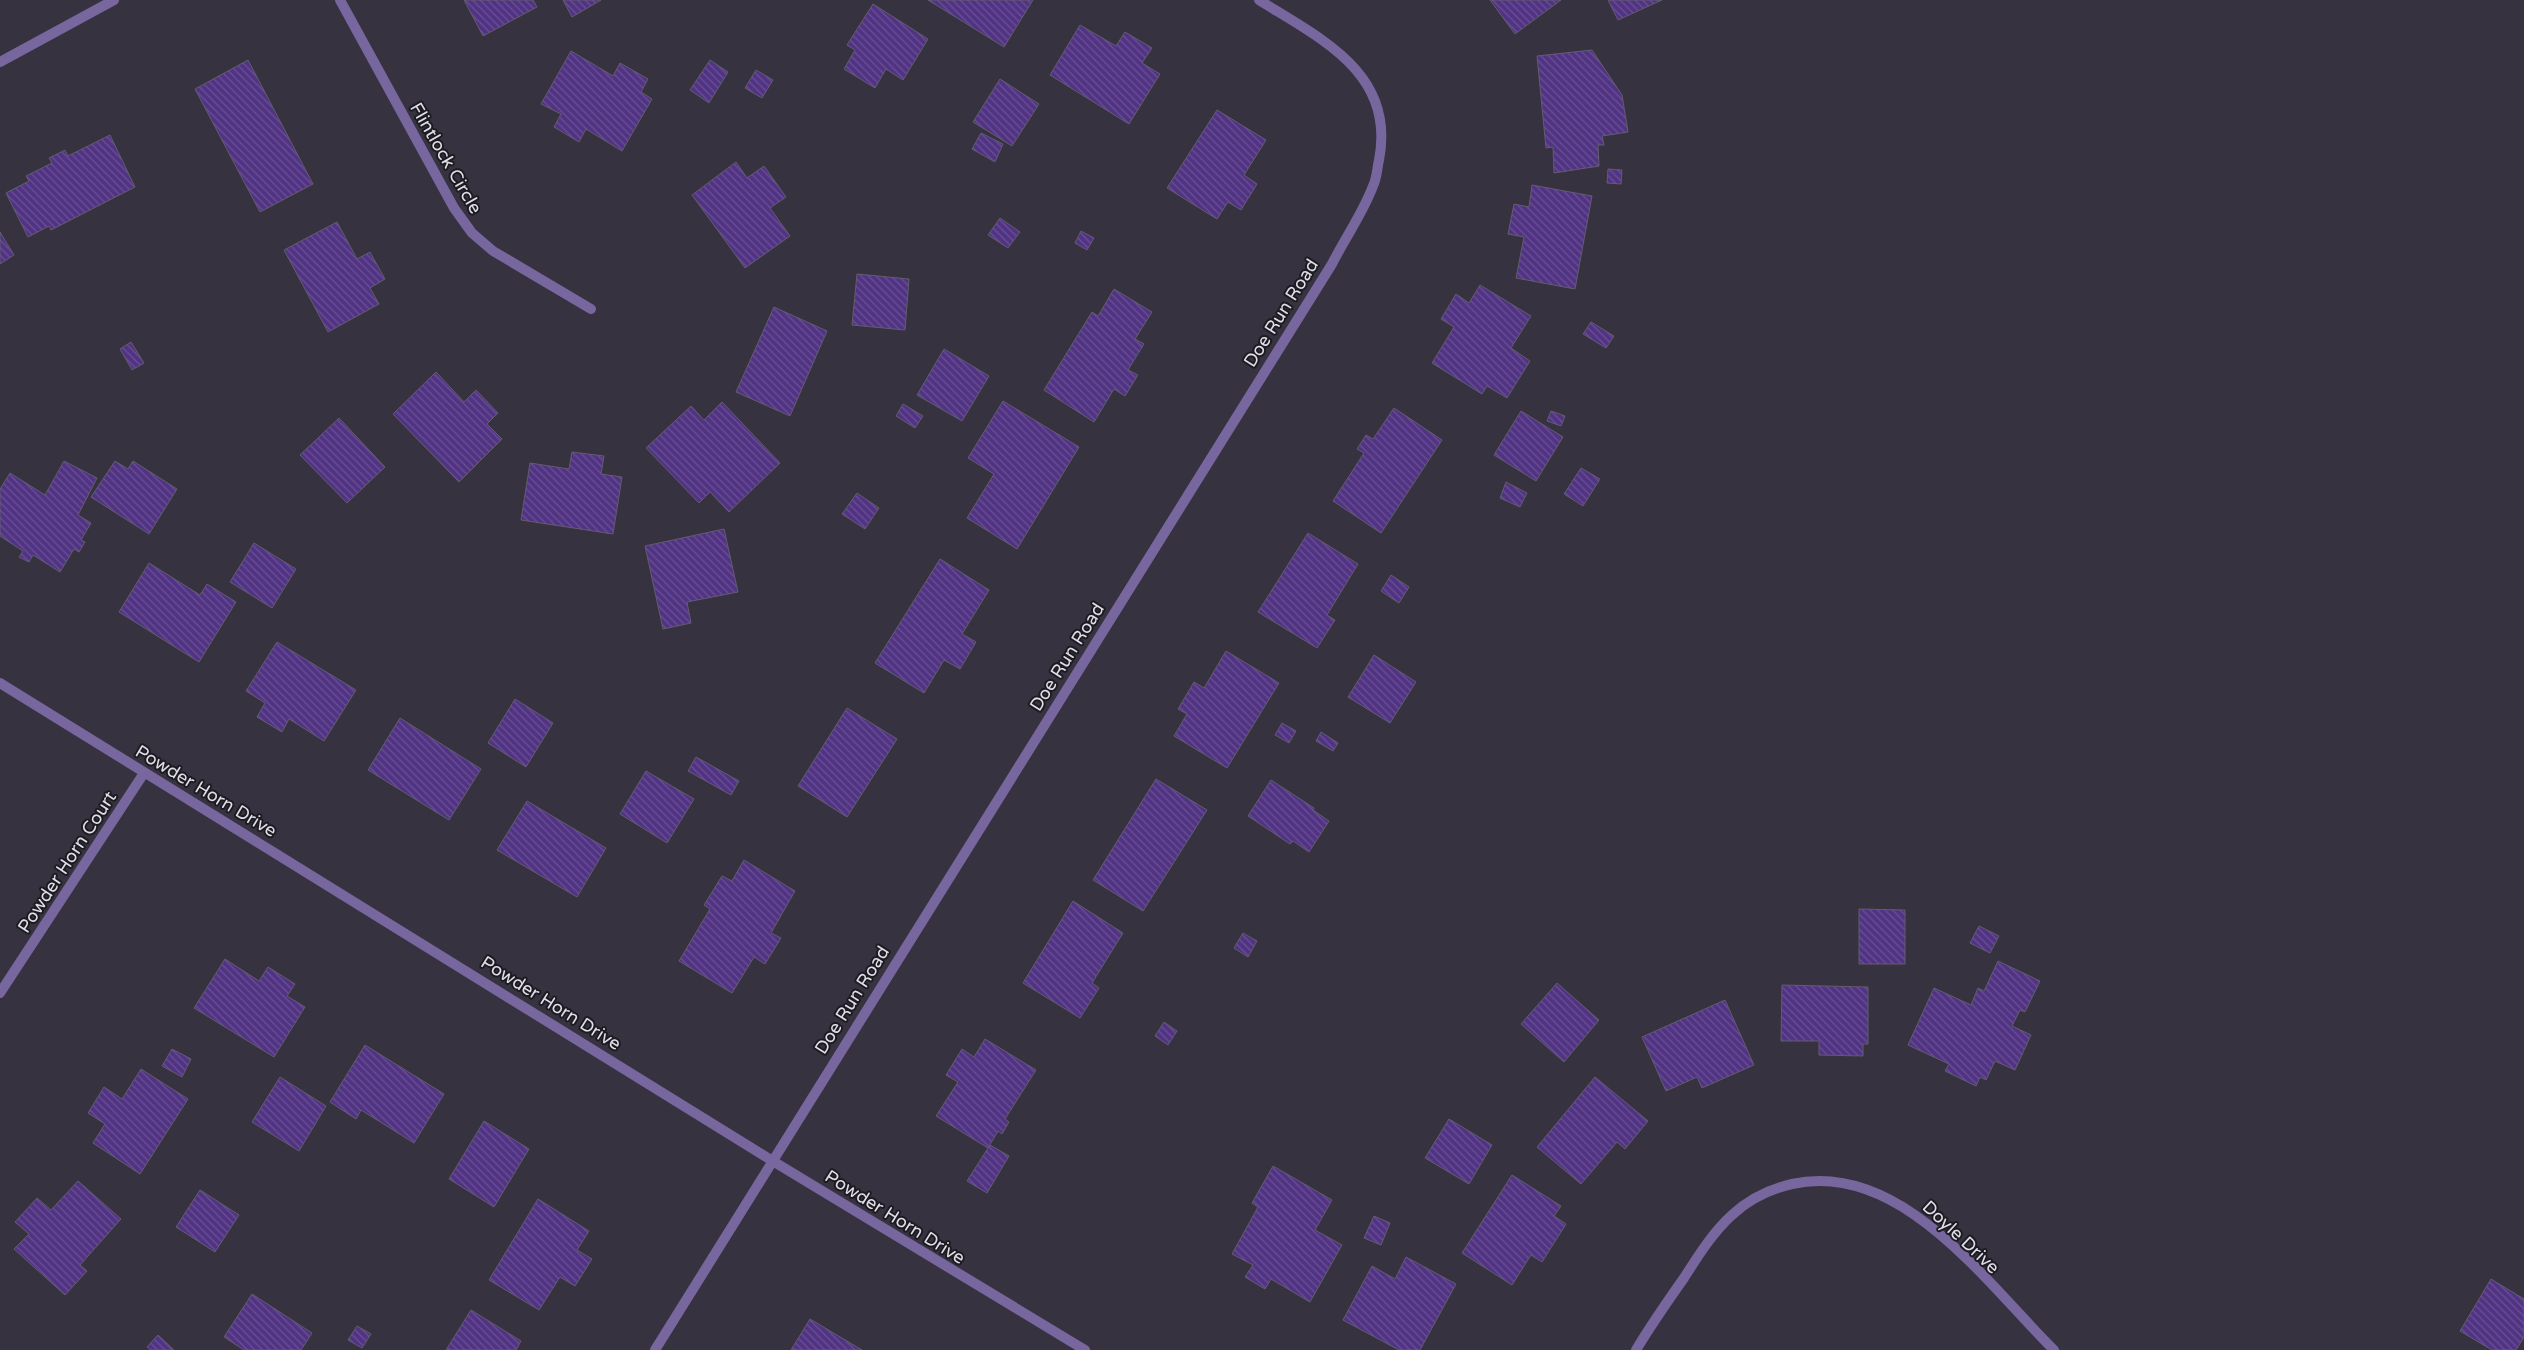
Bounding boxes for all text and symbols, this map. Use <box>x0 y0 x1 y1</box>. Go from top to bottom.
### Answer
street label: Flintlock Circle <box>405 98 487 218</box>
street label: Doe Run Road <box>1239 255 1323 371</box>
street label: Doe Run Road <box>1025 599 1109 715</box>
street label: Powder Horn Drive <box>131 740 281 842</box>
street label: Powder Horn Court <box>13 787 121 937</box>
street label: Doe Run Road <box>810 942 894 1058</box>
street label: Powder Horn Drive <box>477 951 625 1055</box>
street label: Powder Horn Drive <box>821 1165 969 1269</box>
street label: Doyle Drive <box>1918 1196 2004 1278</box>

